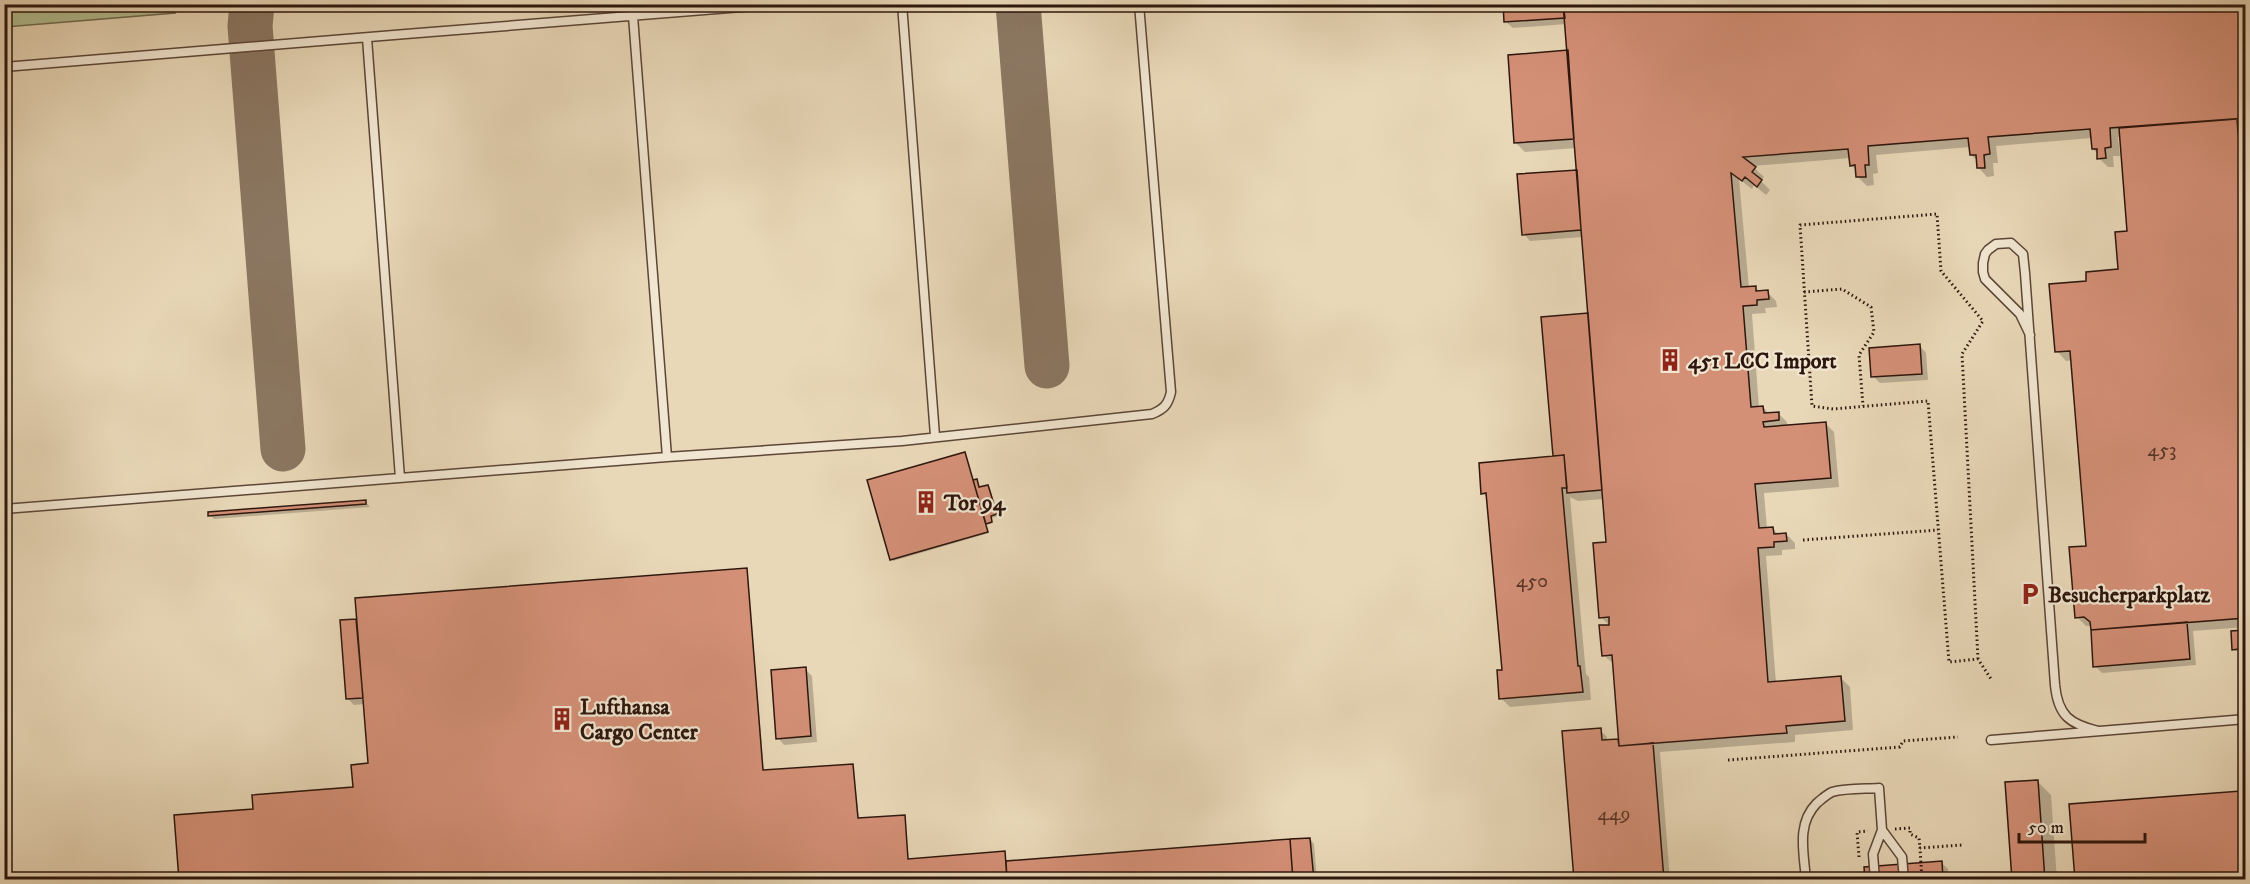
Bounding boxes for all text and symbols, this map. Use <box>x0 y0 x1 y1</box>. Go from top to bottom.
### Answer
building icon: 451 LCC Import <box>1657 347 1683 373</box>
place label: 451 LCC Import <box>1688 348 1837 375</box>
house number: 453 <box>2148 438 2176 463</box>
building icon: Tor 94 <box>913 489 939 515</box>
place label: Tor 94 <box>943 490 1007 517</box>
house number: 450 <box>1516 569 1548 594</box>
parking icon: Besucherparkplatz <box>2017 581 2043 607</box>
place label: Besucherparkplatz <box>2048 582 2210 609</box>
place label: Lufthansa Cargo Center <box>580 694 699 746</box>
building icon: Lufthansa Cargo Center <box>549 706 575 732</box>
house number: 449 <box>1597 802 1631 827</box>
scale bar <box>2019 806 2145 844</box>
text: 50 m <box>2028 817 2064 839</box>

